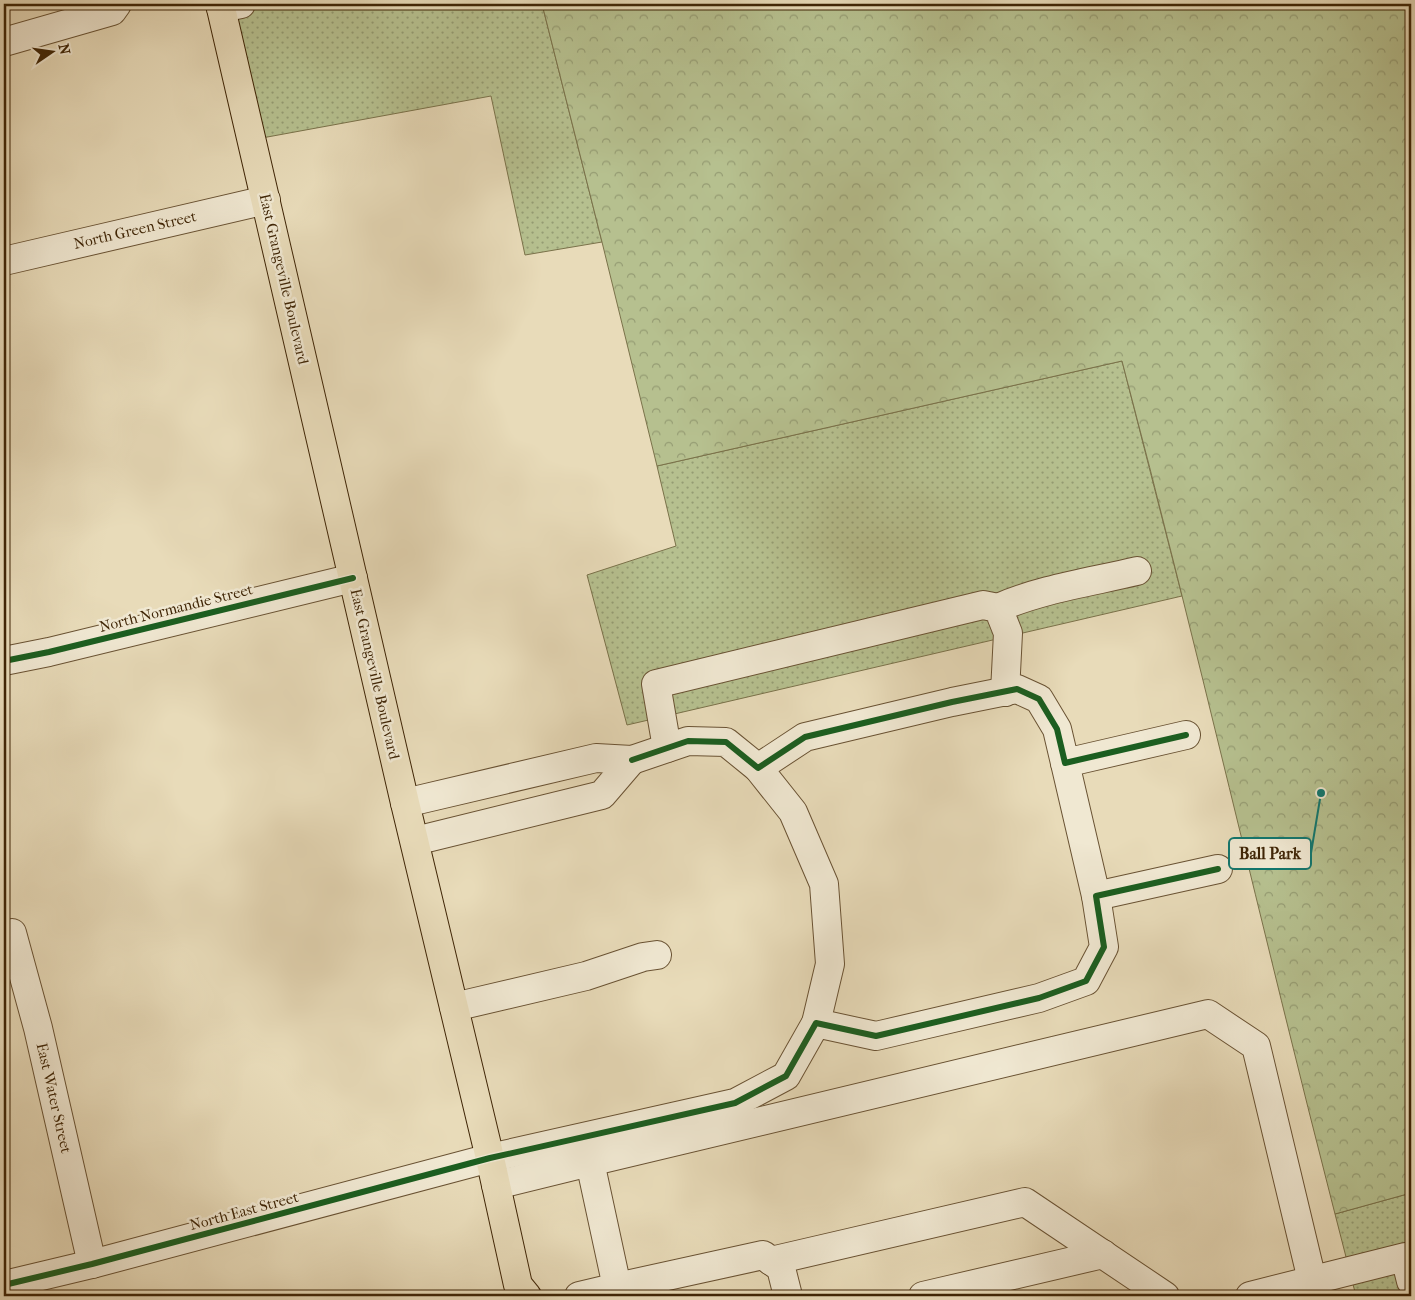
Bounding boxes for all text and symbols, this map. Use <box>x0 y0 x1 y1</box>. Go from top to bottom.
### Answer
north arrow <box>28 28 78 78</box>
text: N <box>55 42 74 57</box>
street label: East Grangeville Boulevard <box>256 192 313 367</box>
street label: North Green Street <box>72 207 199 253</box>
street label: North Normandie Street <box>97 580 255 636</box>
street label: East Grangeville Boulevard <box>347 587 404 762</box>
callout: Ball Park <box>1229 838 1311 869</box>
text: Ball Park <box>1239 844 1302 863</box>
street label: East Water Street <box>33 1041 76 1156</box>
street label: North East Street <box>188 1188 301 1234</box>

